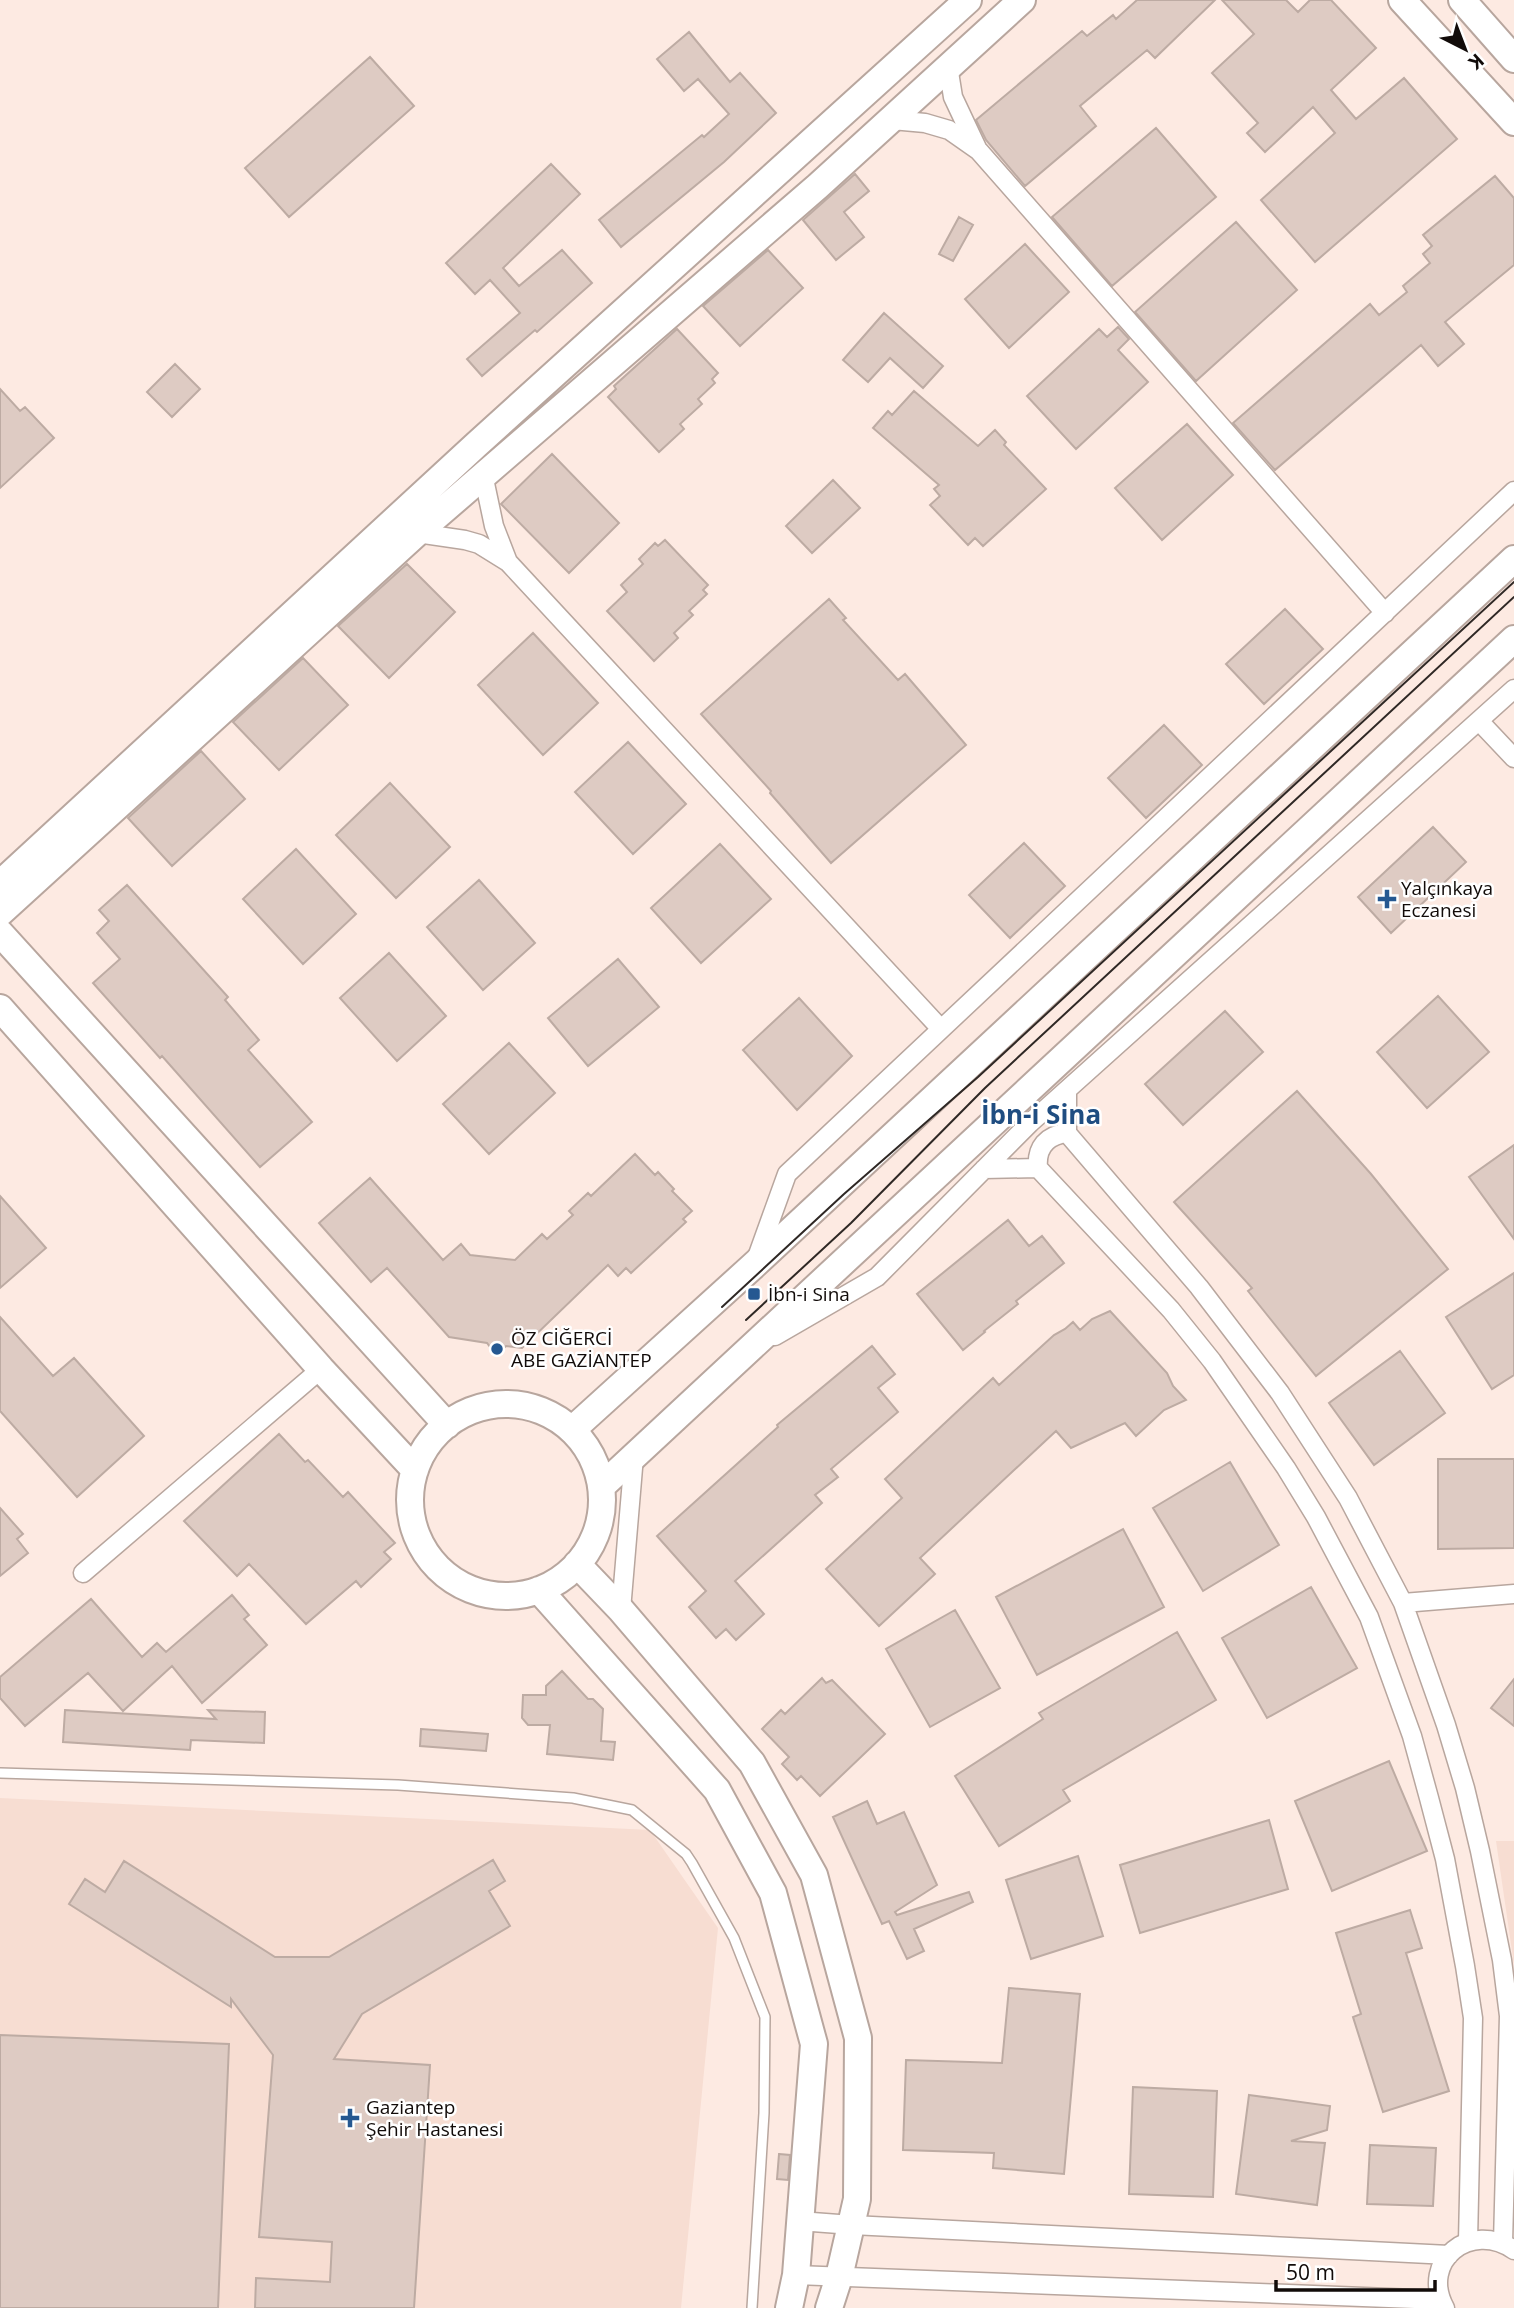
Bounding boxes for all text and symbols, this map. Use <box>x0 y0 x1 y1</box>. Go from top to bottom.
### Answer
north arrow <box>1430 14 1500 84</box>
text: K <box>1463 48 1490 76</box>
place label: Yalçınkaya Eczanesi <box>1401 875 1493 923</box>
marker: Yalçınkaya Eczanesi <box>1379 891 1395 907</box>
district label: İbn-i Sina <box>981 1096 1101 1132</box>
place label: İbn-i Sina <box>768 1281 850 1307</box>
marker: İbn-i Sina <box>746 1286 762 1302</box>
place label: ÖZ CİĞERCİ ABE GAZİANTEP <box>511 1325 652 1373</box>
marker: ÖZ CİĞERCİ ABE GAZİANTEP <box>489 1341 505 1357</box>
place label: Gaziantep Şehir Hastanesi <box>366 2094 503 2142</box>
marker: Gaziantep Şehir Hastanesi <box>340 2108 360 2128</box>
scale bar <box>1276 2248 1435 2292</box>
text: 50 m <box>1286 2258 1335 2286</box>

